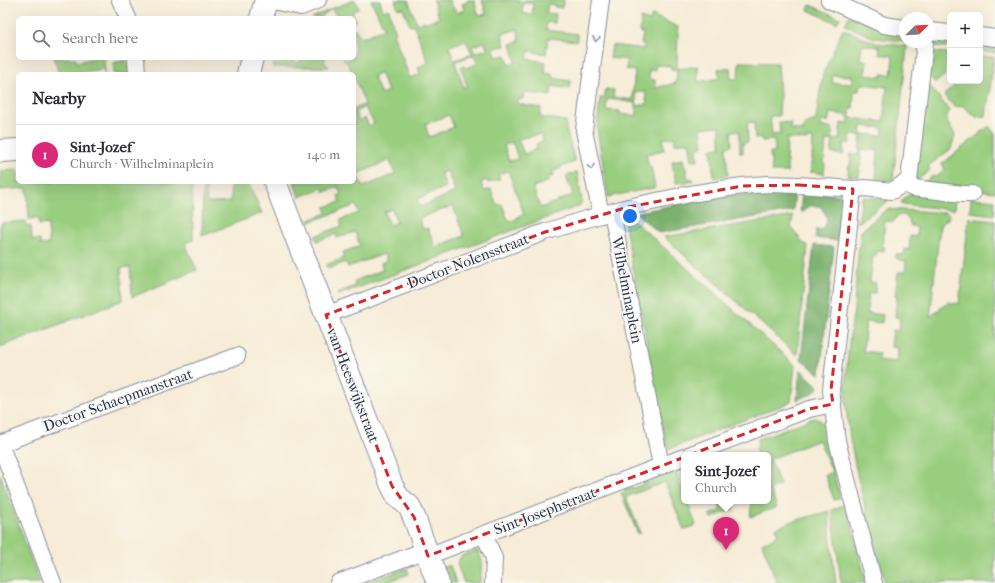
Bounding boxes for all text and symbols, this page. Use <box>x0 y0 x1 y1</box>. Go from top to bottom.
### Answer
north arrow <box>899 12 935 48</box>
map controls <box>947 12 983 84</box>
button: + <box>947 12 983 48</box>
search box <box>16 16 356 60</box>
icon: search <box>30 27 52 49</box>
text: Search here <box>62 29 138 47</box>
one-way arrow <box>592 36 601 42</box>
button: − <box>947 48 983 84</box>
text: Nearby <box>32 88 86 108</box>
text: Sint-Jozef <box>70 138 132 156</box>
text: 1 <box>43 147 47 162</box>
text: 140 m <box>307 147 340 162</box>
text: Church · Wilhelminaplein <box>70 156 214 171</box>
one-way arrow <box>586 164 595 170</box>
your location <box>620 206 640 226</box>
street label: Doctor Nolensstraat <box>405 229 532 293</box>
street label: Wilhelminaplein <box>608 234 646 345</box>
street label: van Heeswijkstraat <box>323 325 383 446</box>
street label: Doctor Schaepmanstraat <box>41 364 196 435</box>
popup <box>681 452 771 504</box>
text: Sint-Jozef <box>695 462 757 480</box>
text: Church <box>695 480 737 495</box>
street label: Sint Josephstraat <box>491 483 599 539</box>
pin: 1 <box>713 517 739 550</box>

